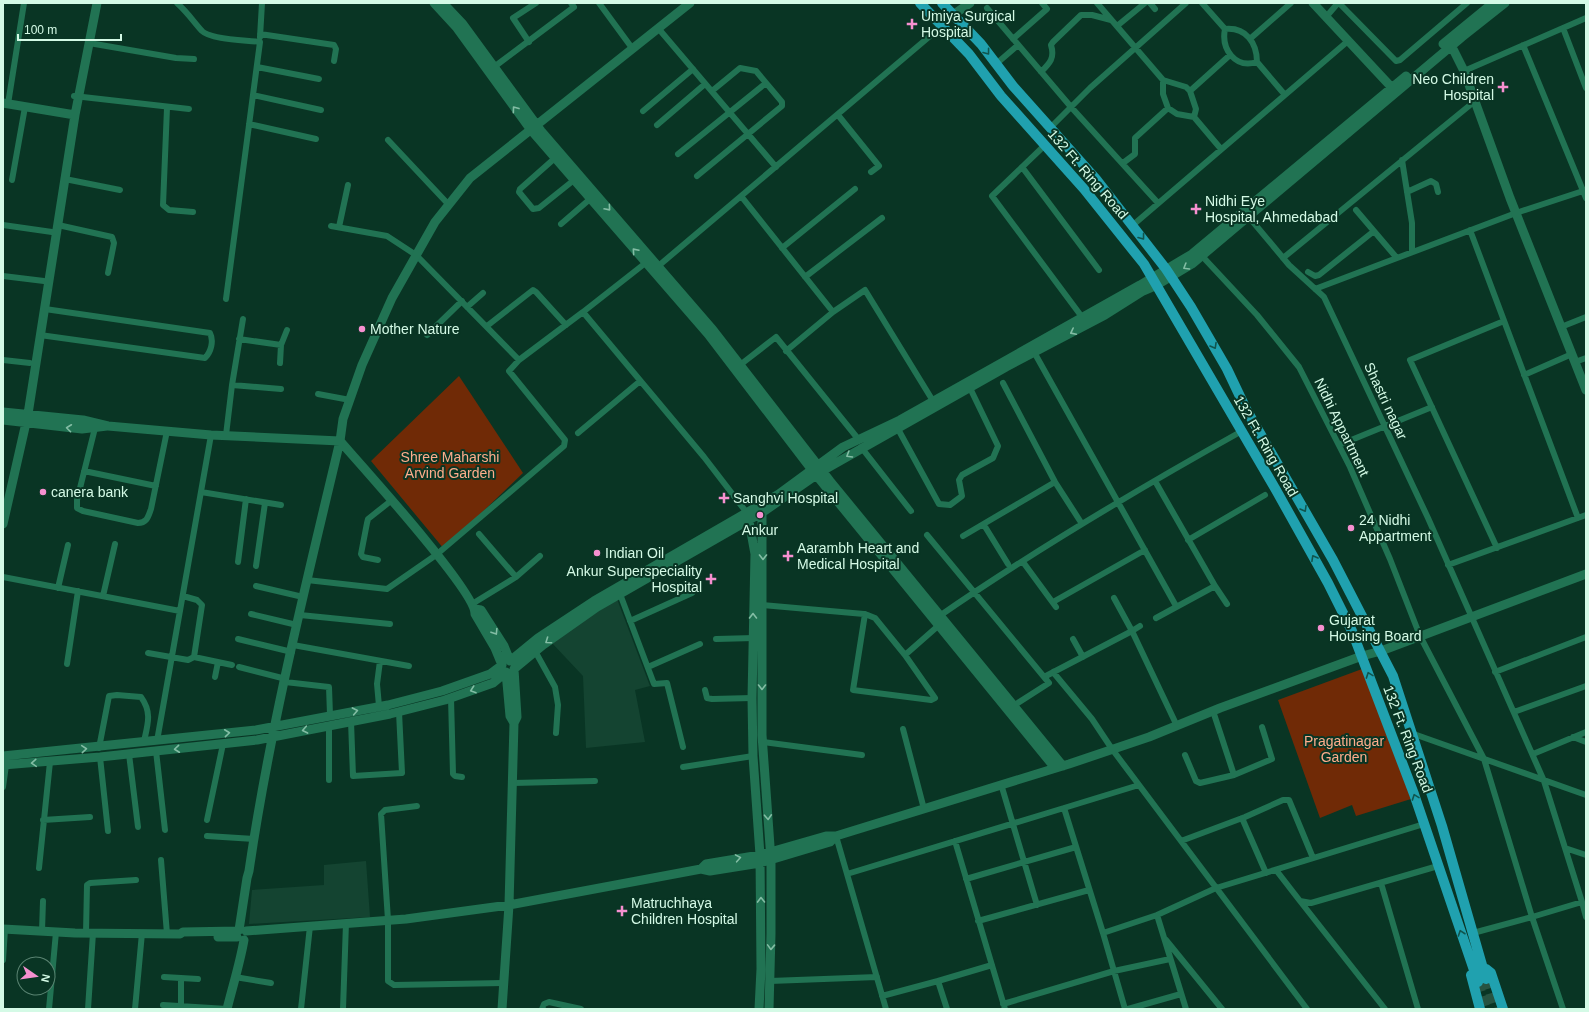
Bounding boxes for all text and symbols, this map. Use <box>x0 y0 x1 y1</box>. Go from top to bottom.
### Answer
place label: Umiya Surgical Hospital <box>921 8 1015 40</box>
scale bar <box>18 16 121 42</box>
marker: Umiya Surgical Hospital <box>906 18 918 30</box>
text: 100 m <box>24 23 57 37</box>
one-way arrow <box>982 48 989 55</box>
place label: Neo Children Hospital <box>1412 71 1494 103</box>
marker: Neo Children Hospital <box>1497 81 1509 93</box>
one-way arrow <box>512 106 520 113</box>
street label: 132 Ft. Ring Road <box>1045 126 1131 222</box>
place label: Nidhi Eye Hospital, Ahmedabad <box>1205 193 1338 225</box>
one-way arrow <box>603 203 610 211</box>
marker: Nidhi Eye Hospital, Ahmedabad <box>1190 203 1202 215</box>
one-way arrow <box>1138 233 1145 240</box>
one-way arrow <box>632 249 639 256</box>
one-way arrow <box>1183 263 1190 270</box>
place label: Mother Nature <box>370 321 460 337</box>
marker: Mother Nature <box>357 324 367 334</box>
one-way arrow <box>1069 327 1077 334</box>
one-way arrow <box>1209 342 1216 349</box>
street label: Shastri nagar <box>1361 360 1411 442</box>
street label: Nidhi Appartment <box>1311 375 1373 479</box>
street label: 132 Ft. Ring Road <box>1231 393 1301 499</box>
one-way arrow <box>66 424 73 433</box>
park label: Shree Maharshi Arvind Garden <box>401 449 499 481</box>
one-way arrow <box>846 450 853 458</box>
place label: canera bank <box>51 484 129 500</box>
marker: canera bank <box>38 487 48 497</box>
place label: Sanghvi Hospital <box>733 490 838 506</box>
marker: Sanghvi Hospital <box>718 492 730 504</box>
one-way arrow <box>1299 504 1306 512</box>
marker: Ankur <box>755 510 765 520</box>
place label: 24 Nidhi Appartment <box>1359 512 1431 544</box>
place label: Ankur <box>742 522 779 538</box>
marker: 24 Nidhi Appartment <box>1346 523 1356 533</box>
place label: Aarambh Heart and Medical Hospital <box>797 540 919 572</box>
place label: Indian Oil <box>605 545 664 561</box>
marker: Indian Oil <box>592 548 602 558</box>
marker: Aarambh Heart and Medical Hospital <box>782 550 794 562</box>
one-way arrow <box>759 554 767 560</box>
one-way arrow <box>1311 555 1318 562</box>
place label: Ankur Superspeciality Hospital <box>567 563 702 595</box>
marker: Ankur Superspeciality Hospital <box>705 573 717 585</box>
place label: Gujarat Housing Board <box>1329 612 1422 644</box>
one-way arrow <box>749 613 757 619</box>
marker: Gujarat Housing Board <box>1316 623 1326 633</box>
one-way arrow <box>490 628 498 635</box>
one-way arrow <box>545 636 552 644</box>
one-way arrow <box>1365 672 1373 679</box>
street label: 132 Ft. Ring Road <box>1380 683 1436 795</box>
one-way arrow <box>758 684 766 690</box>
one-way arrow <box>469 686 476 694</box>
one-way arrow <box>352 707 358 716</box>
one-way arrow <box>302 725 309 734</box>
one-way arrow <box>224 729 230 738</box>
park label: Pragatinagar Garden <box>1304 733 1384 765</box>
one-way arrow <box>174 744 180 753</box>
one-way arrow <box>81 745 87 754</box>
one-way arrow <box>31 759 37 768</box>
one-way arrow <box>1411 793 1419 800</box>
one-way arrow <box>763 814 772 820</box>
one-way arrow <box>735 854 741 863</box>
place label: Matruchhaya Children Hospital <box>631 895 738 927</box>
one-way arrow <box>756 897 765 903</box>
marker: Matruchhaya Children Hospital <box>616 905 628 917</box>
one-way arrow <box>1457 930 1465 937</box>
one-way arrow <box>767 944 775 950</box>
north arrow <box>16 956 56 996</box>
text: N <box>39 973 52 984</box>

